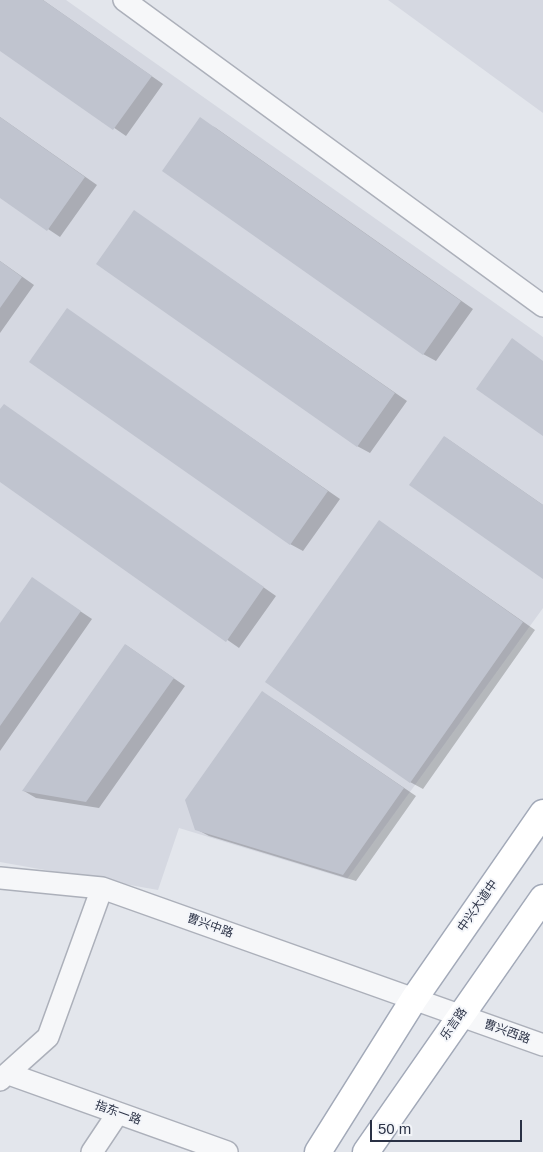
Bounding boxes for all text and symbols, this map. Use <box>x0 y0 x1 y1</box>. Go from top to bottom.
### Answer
street label: 中兴大道中 <box>455 877 501 935</box>
street label: 曹兴中路 <box>185 911 235 941</box>
street label: 乐言路 <box>438 1005 470 1043</box>
street label: 曹兴西路 <box>482 1017 532 1047</box>
street label: 指东一路 <box>93 1098 143 1128</box>
scale bar <box>373 1110 526 1142</box>
text: 50 m <box>378 1120 411 1137</box>

